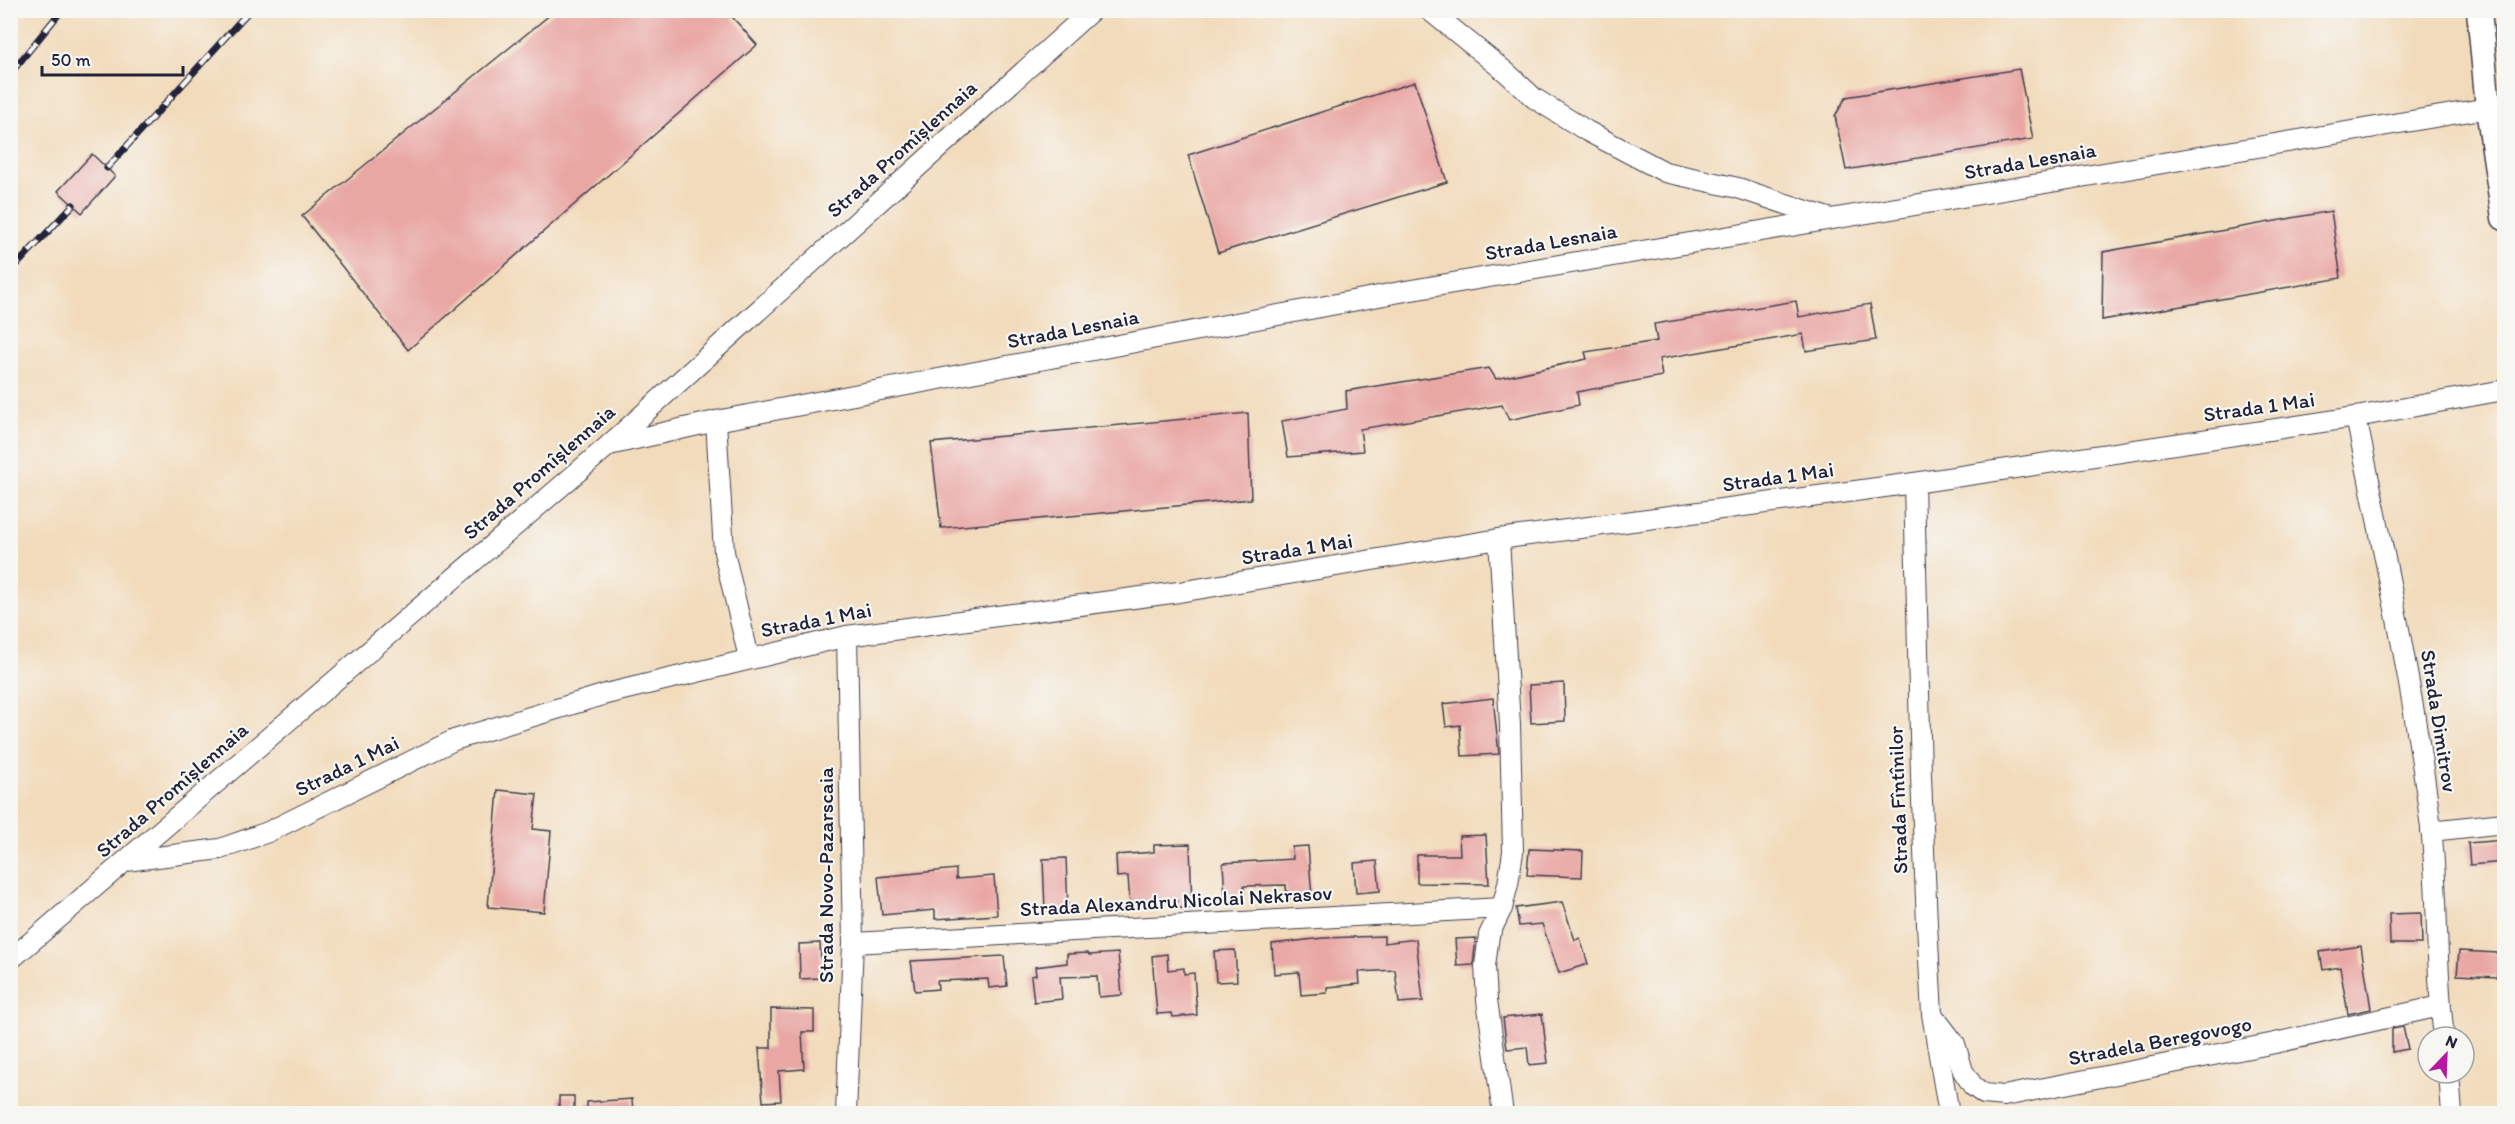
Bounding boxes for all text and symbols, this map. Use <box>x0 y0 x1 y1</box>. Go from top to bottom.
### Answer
scale bar <box>42 39 183 77</box>
text: 50 m <box>51 49 91 71</box>
street label: Strada Promîșlennaia <box>821 75 982 223</box>
street label: Strada Lesnaia <box>1962 137 2098 184</box>
street label: Strada Lesnaia <box>1483 218 1619 265</box>
street label: Strada Lesnaia <box>1005 303 1141 354</box>
street label: Strada 1 Mai <box>2202 386 2316 427</box>
street label: Strada Promîșlennaia <box>458 399 620 544</box>
street label: Strada 1 Mai <box>1721 456 1835 497</box>
street label: Strada 1 Mai <box>1240 527 1354 570</box>
street label: Strada 1 Mai <box>758 597 873 642</box>
street label: Strada Dimitrov <box>2416 648 2463 794</box>
street label: Strada Promîșlennaia <box>91 717 253 862</box>
street label: Strada Fîntînilor <box>1882 725 1913 874</box>
street label: Strada 1 Mai <box>291 730 403 801</box>
street label: Strada Novo-Pazarscaia <box>813 767 838 983</box>
street label: Strada Alexandru Nicolai Nekrasov <box>1019 880 1333 921</box>
street label: Stradela Beregovogo <box>2066 1010 2254 1071</box>
north arrow <box>2416 1025 2476 1085</box>
text: N <box>2443 1031 2460 1053</box>

